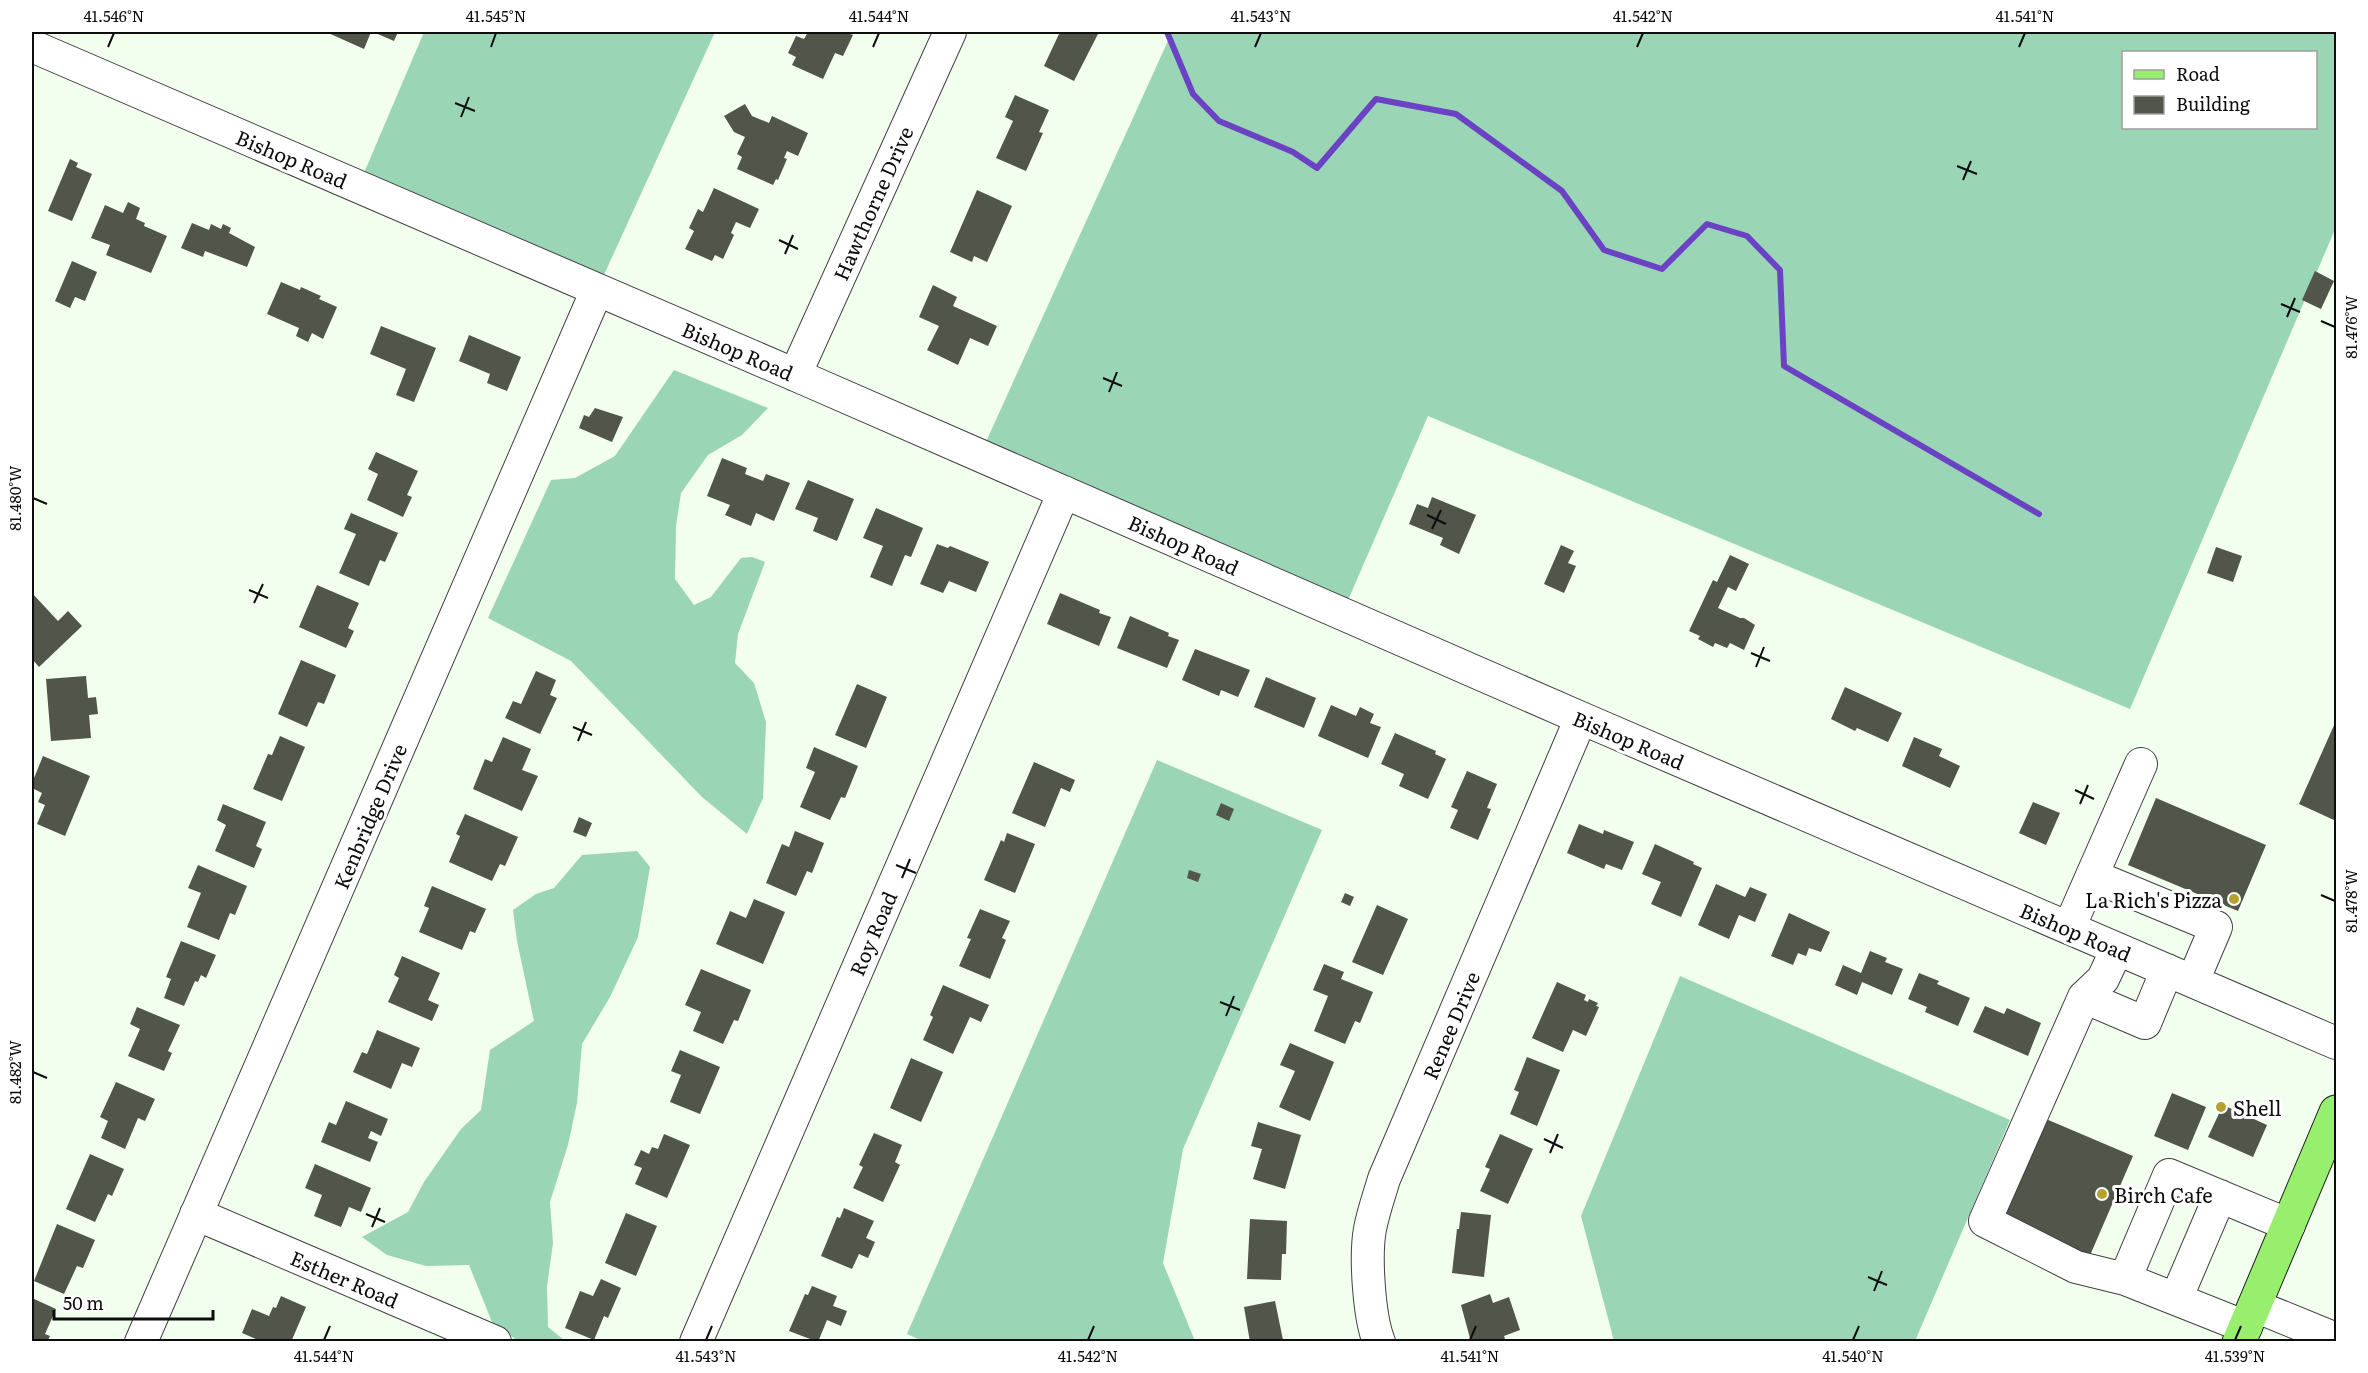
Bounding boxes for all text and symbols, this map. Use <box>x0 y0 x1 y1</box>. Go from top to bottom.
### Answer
text: 41.546°N <box>84 4 144 27</box>
text: 41.545°N <box>466 4 526 27</box>
text: 41.544°N <box>849 4 909 27</box>
text: 41.543°N <box>1231 4 1291 27</box>
text: 41.542°N <box>1613 4 1673 27</box>
text: 41.541°N <box>1996 4 2054 27</box>
legend <box>2122 51 2317 129</box>
text: Road <box>2176 60 2220 87</box>
text: Building <box>2176 90 2251 117</box>
street label: Bishop Road <box>232 121 352 195</box>
street label: Hawthorne Drive <box>824 121 920 285</box>
text: 81.476°W <box>2339 295 2362 359</box>
street label: Bishop Road <box>678 313 798 387</box>
text: 81.480°W <box>3 465 26 531</box>
street label: Bishop Road <box>1124 506 1244 582</box>
street label: Bishop Road <box>1569 702 1689 776</box>
street label: Kenbridge Drive <box>325 739 413 893</box>
text: 81.478°W <box>2339 869 2362 933</box>
place label: La Rich's Pizza <box>2085 884 2222 914</box>
street label: Roy Road <box>841 886 903 980</box>
marker: La Rich's Pizza <box>2227 892 2241 906</box>
street label: Bishop Road <box>2016 894 2136 968</box>
street label: Renee Drive <box>1414 966 1486 1084</box>
text: 81.482°W <box>3 1039 26 1104</box>
place label: Shell <box>2233 1092 2282 1122</box>
marker: Shell <box>2214 1100 2228 1114</box>
place label: Birch Cafe <box>2114 1179 2213 1209</box>
marker: Birch Cafe <box>2095 1187 2109 1201</box>
street label: Esther Road <box>286 1242 404 1314</box>
scale bar <box>54 1283 213 1321</box>
text: 50 m <box>63 1289 104 1316</box>
text: 41.544°N <box>294 1344 354 1367</box>
text: 41.543°N <box>676 1344 736 1367</box>
text: 41.542°N <box>1058 1344 1118 1367</box>
text: 41.541°N <box>1441 1344 1499 1367</box>
text: 41.540°N <box>1822 1344 1884 1367</box>
text: 41.539°N <box>2205 1344 2265 1367</box>

